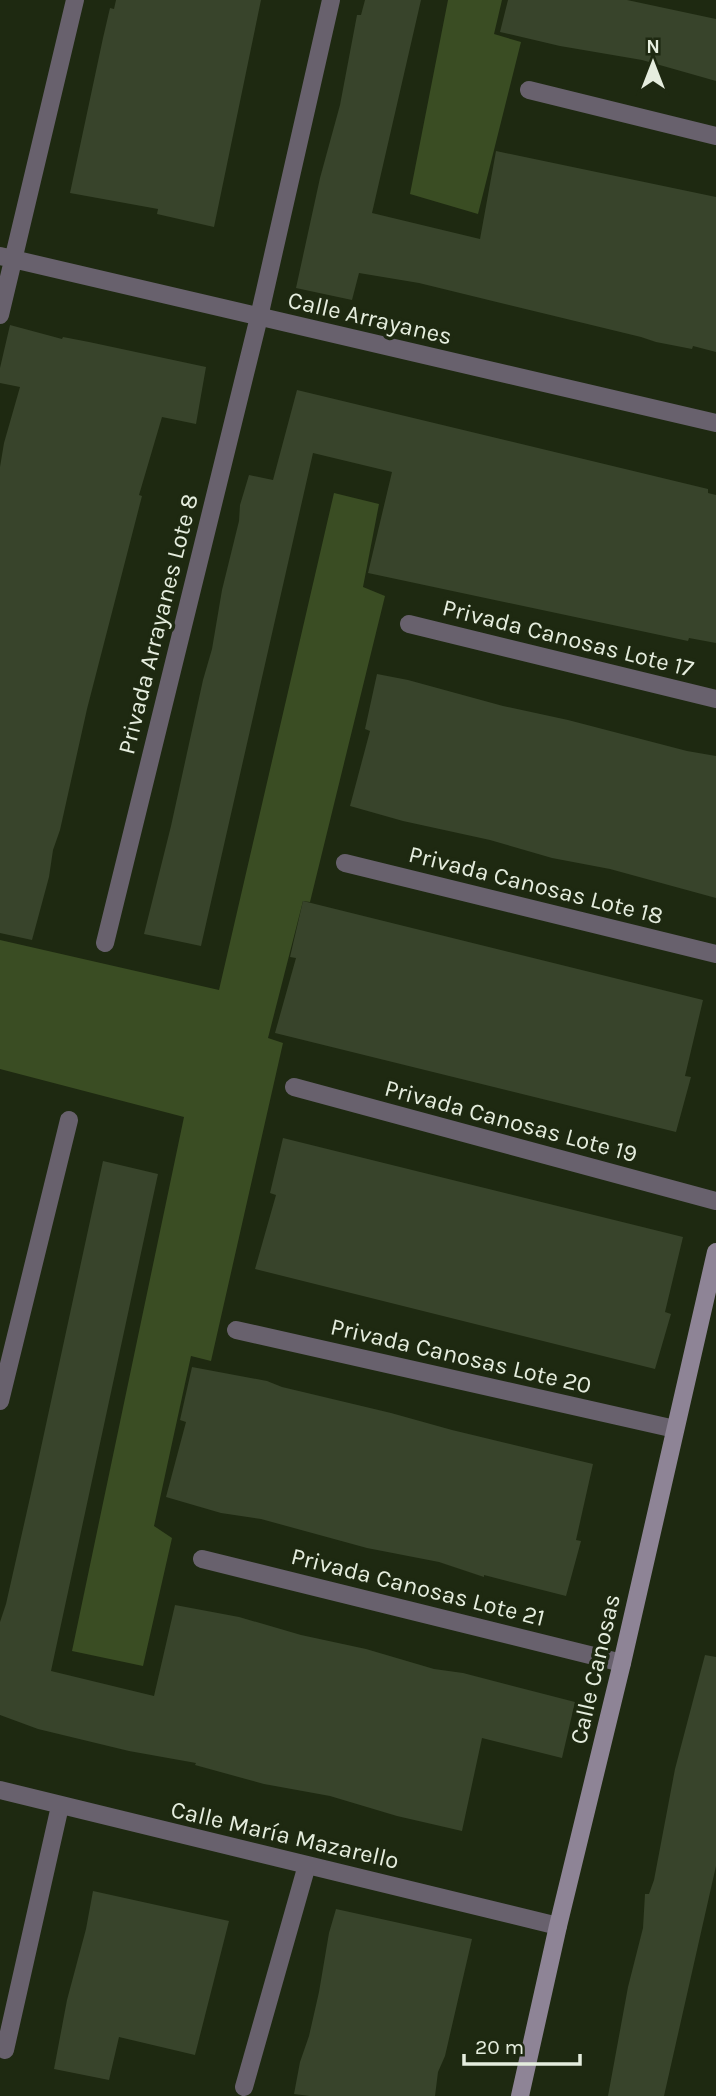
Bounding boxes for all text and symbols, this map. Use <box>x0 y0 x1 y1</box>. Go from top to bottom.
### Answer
north arrow <box>618 28 688 98</box>
text: N <box>646 36 660 58</box>
street label: Calle Arrayanes <box>285 286 455 350</box>
street label: Privada Arrayanes Lote 8 <box>112 491 204 757</box>
street label: Privada Canosas Lote 17 <box>440 593 696 683</box>
street label: Privada Canosas Lote 18 <box>406 840 666 930</box>
street label: Privada Canosas Lote 19 <box>382 1074 640 1168</box>
street label: Privada Canosas Lote 20 <box>328 1312 594 1400</box>
street label: Privada Canosas Lote 21 <box>288 1542 548 1632</box>
street label: Calle Canosas <box>564 1591 626 1747</box>
street label: Calle María Mazarello <box>168 1795 402 1875</box>
scale bar <box>464 2022 580 2066</box>
text: 20 m <box>475 2035 524 2059</box>

